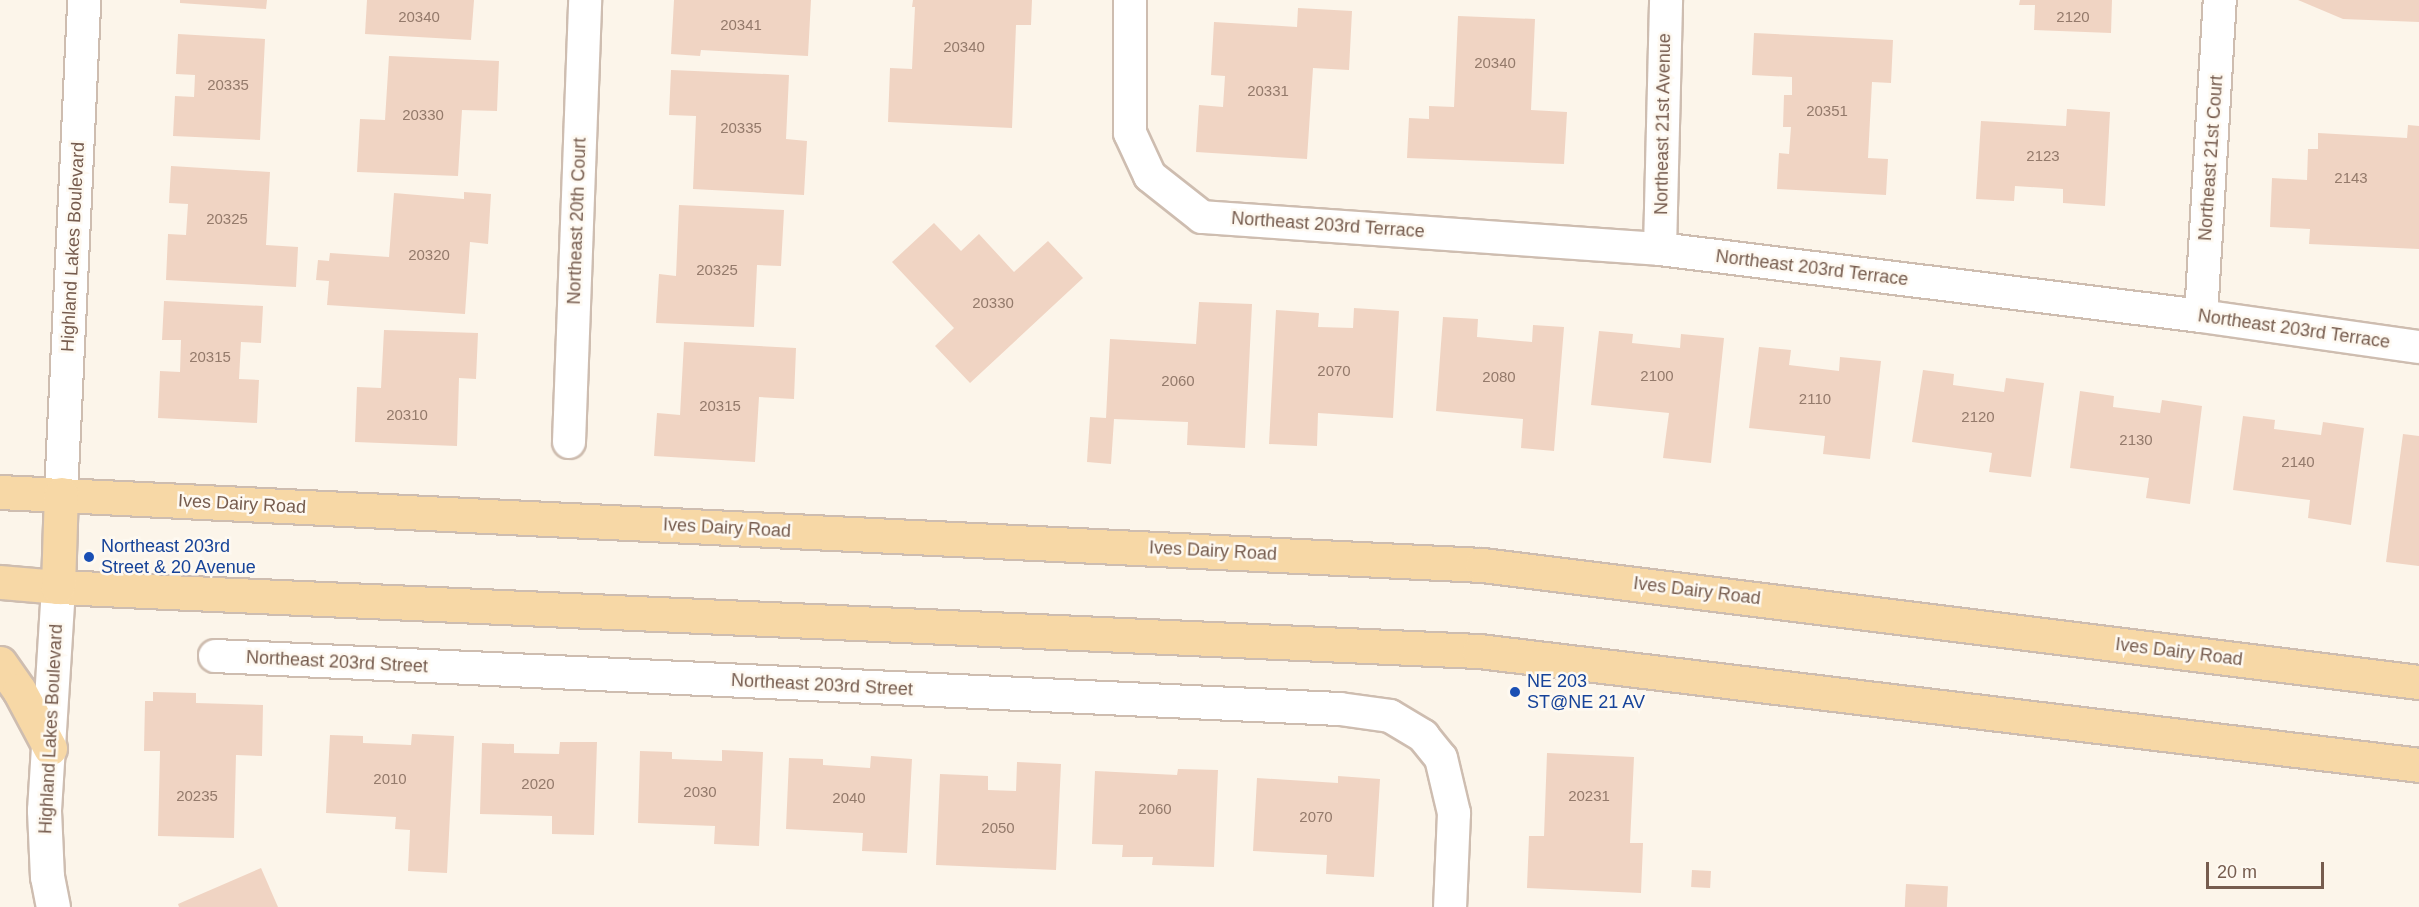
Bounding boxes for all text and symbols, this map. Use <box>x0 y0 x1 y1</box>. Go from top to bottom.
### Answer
house number: 20340 <box>398 8 440 26</box>
house number: 2120 <box>2056 8 2090 26</box>
house number: 20341 <box>720 16 762 34</box>
street label: Northeast 21st Avenue <box>1651 32 1675 216</box>
house number: 20340 <box>943 38 985 56</box>
house number: 20340 <box>1474 54 1516 72</box>
street label: Northeast 21st Court <box>2194 74 2228 242</box>
house number: 20335 <box>207 76 249 94</box>
house number: 20331 <box>1247 82 1289 100</box>
house number: 20351 <box>1806 102 1848 120</box>
house number: 20330 <box>402 106 444 124</box>
house number: 20335 <box>720 119 762 137</box>
street label: Northeast 20th Court <box>563 137 591 305</box>
street label: Highland Lakes Boulevard <box>57 142 89 352</box>
house number: 2123 <box>2026 147 2060 165</box>
house number: 2143 <box>2334 169 2368 187</box>
street label: Northeast 203rd Terrace <box>1230 207 1426 243</box>
house number: 20325 <box>206 210 248 228</box>
street label: Northeast 203rd Terrace <box>1714 245 1910 291</box>
house number: 20320 <box>408 246 450 264</box>
house number: 20325 <box>696 261 738 279</box>
house number: 20330 <box>972 294 1014 312</box>
street label: Northeast 203rd Terrace <box>2196 305 2392 353</box>
house number: 20315 <box>189 348 231 366</box>
house number: 2070 <box>1317 362 1351 380</box>
house number: 2100 <box>1640 367 1674 385</box>
house number: 2080 <box>1482 368 1516 386</box>
house number: 2060 <box>1161 372 1195 390</box>
house number: 2110 <box>1799 390 1831 408</box>
house number: 20315 <box>699 397 741 415</box>
house number: 20310 <box>386 406 428 424</box>
house number: 2120 <box>1961 408 1995 426</box>
house number: 2130 <box>2119 431 2153 449</box>
house number: 2140 <box>2281 453 2315 471</box>
street label: Ives Dairy Road <box>177 490 307 518</box>
street label: Ives Dairy Road <box>662 514 792 542</box>
place label: Northeast 203rd Street & 20 Avenue <box>101 536 257 578</box>
street label: Ives Dairy Road <box>1148 537 1278 565</box>
marker: Northeast 203rd Street & 20 Avenue <box>82 550 96 564</box>
street label: Ives Dairy Road <box>1632 572 1762 610</box>
street label: Highland Lakes Boulevard <box>35 624 67 834</box>
street label: Ives Dairy Road <box>2114 633 2244 671</box>
street label: Northeast 203rd Street <box>246 646 428 678</box>
street label: Northeast 203rd Street <box>731 669 913 701</box>
place label: NE 203 ST@NE 21 AV <box>1527 671 1646 714</box>
marker: NE 203 ST@NE 21 AV <box>1508 685 1522 699</box>
house number: 2010 <box>373 770 407 788</box>
house number: 2020 <box>521 775 555 793</box>
house number: 2030 <box>683 783 717 801</box>
house number: 20235 <box>176 787 218 805</box>
house number: 20231 <box>1568 787 1610 805</box>
house number: 2040 <box>832 789 866 807</box>
house number: 2060 <box>1138 800 1172 818</box>
house number: 2070 <box>1299 808 1333 826</box>
house number: 2050 <box>981 819 1015 837</box>
scale bar <box>2209 850 2328 888</box>
text: 20 m <box>2217 862 2257 882</box>

